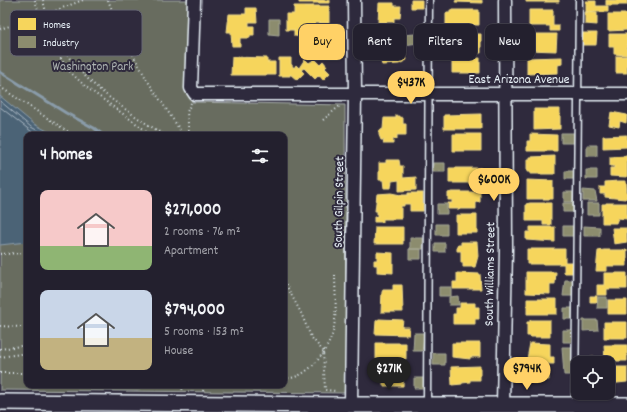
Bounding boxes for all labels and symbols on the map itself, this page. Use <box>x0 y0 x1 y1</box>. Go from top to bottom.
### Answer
legend <box>10 10 142 56</box>
text: Homes <box>43 18 71 34</box>
text: Industry <box>43 36 79 52</box>
park label: Washington Park <box>53 58 133 77</box>
pin: $437K <box>383 71 439 105</box>
street label: East Arizona Avenue <box>469 71 570 90</box>
street label: South Gilpin Street <box>330 156 350 248</box>
pin: $600K <box>466 168 522 202</box>
street label: South Williams Street <box>481 221 501 326</box>
pin: $271K <box>361 357 417 391</box>
pin: $794K <box>499 357 555 391</box>

